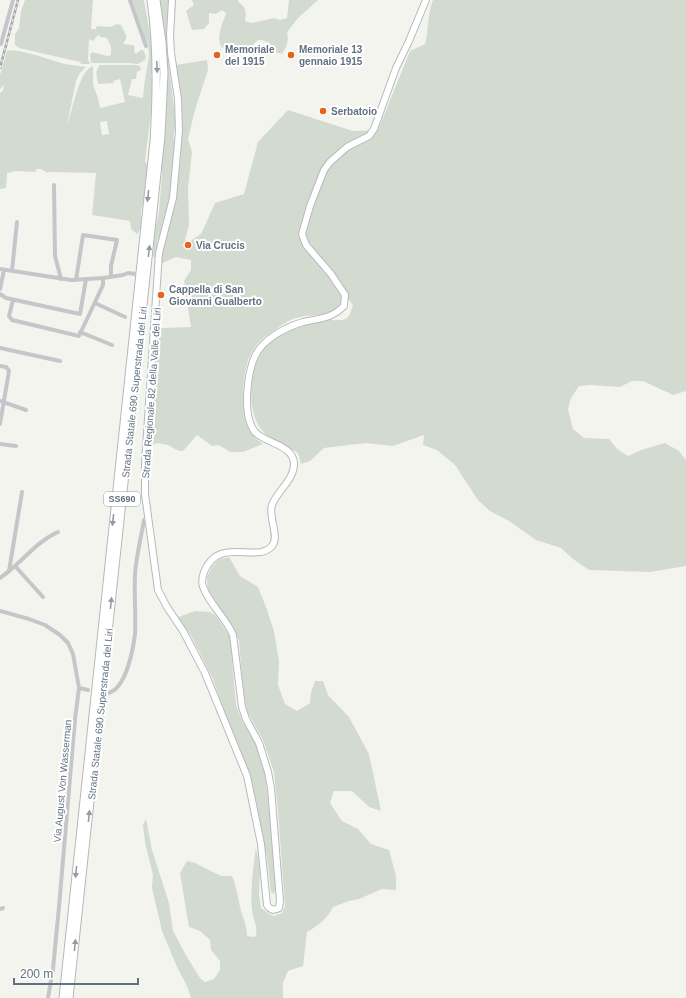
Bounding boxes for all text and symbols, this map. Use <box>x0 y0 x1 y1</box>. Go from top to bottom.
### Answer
place label: Memoriale del 1915 <box>225 44 275 67</box>
place label: Memoriale 13 gennaio 1915 <box>299 44 363 67</box>
marker: Memoriale del 1915 <box>212 50 222 60</box>
marker: Memoriale 13 gennaio 1915 <box>286 50 296 60</box>
one-way arrow <box>153 61 160 73</box>
marker: Serbatoio <box>318 106 328 116</box>
place label: Serbatoio <box>331 106 377 117</box>
one-way arrow <box>145 190 151 202</box>
marker: Via Crucis <box>183 240 193 250</box>
place label: Via Crucis <box>196 240 245 251</box>
one-way arrow <box>145 245 152 257</box>
place label: Cappella di San Giovanni Gualberto <box>169 284 262 307</box>
marker: Cappella di San Giovanni Gualberto <box>156 290 166 300</box>
street label: Strada Statale 690 Superstrada del Liri <box>120 306 149 478</box>
street label: Strada Regionale 82 della Valle del Liri <box>140 307 163 479</box>
road number: SS690 <box>104 492 140 506</box>
one-way arrow <box>110 514 116 526</box>
one-way arrow <box>108 597 115 609</box>
street label: Strada Statale 690 Superstrada del Liri <box>86 628 115 800</box>
street label: Via August Von Wasserman <box>52 719 73 843</box>
one-way arrow <box>86 810 92 822</box>
one-way arrow <box>73 866 79 878</box>
one-way arrow <box>72 939 79 951</box>
scale bar <box>14 960 138 986</box>
text: 200 m <box>20 967 53 981</box>

